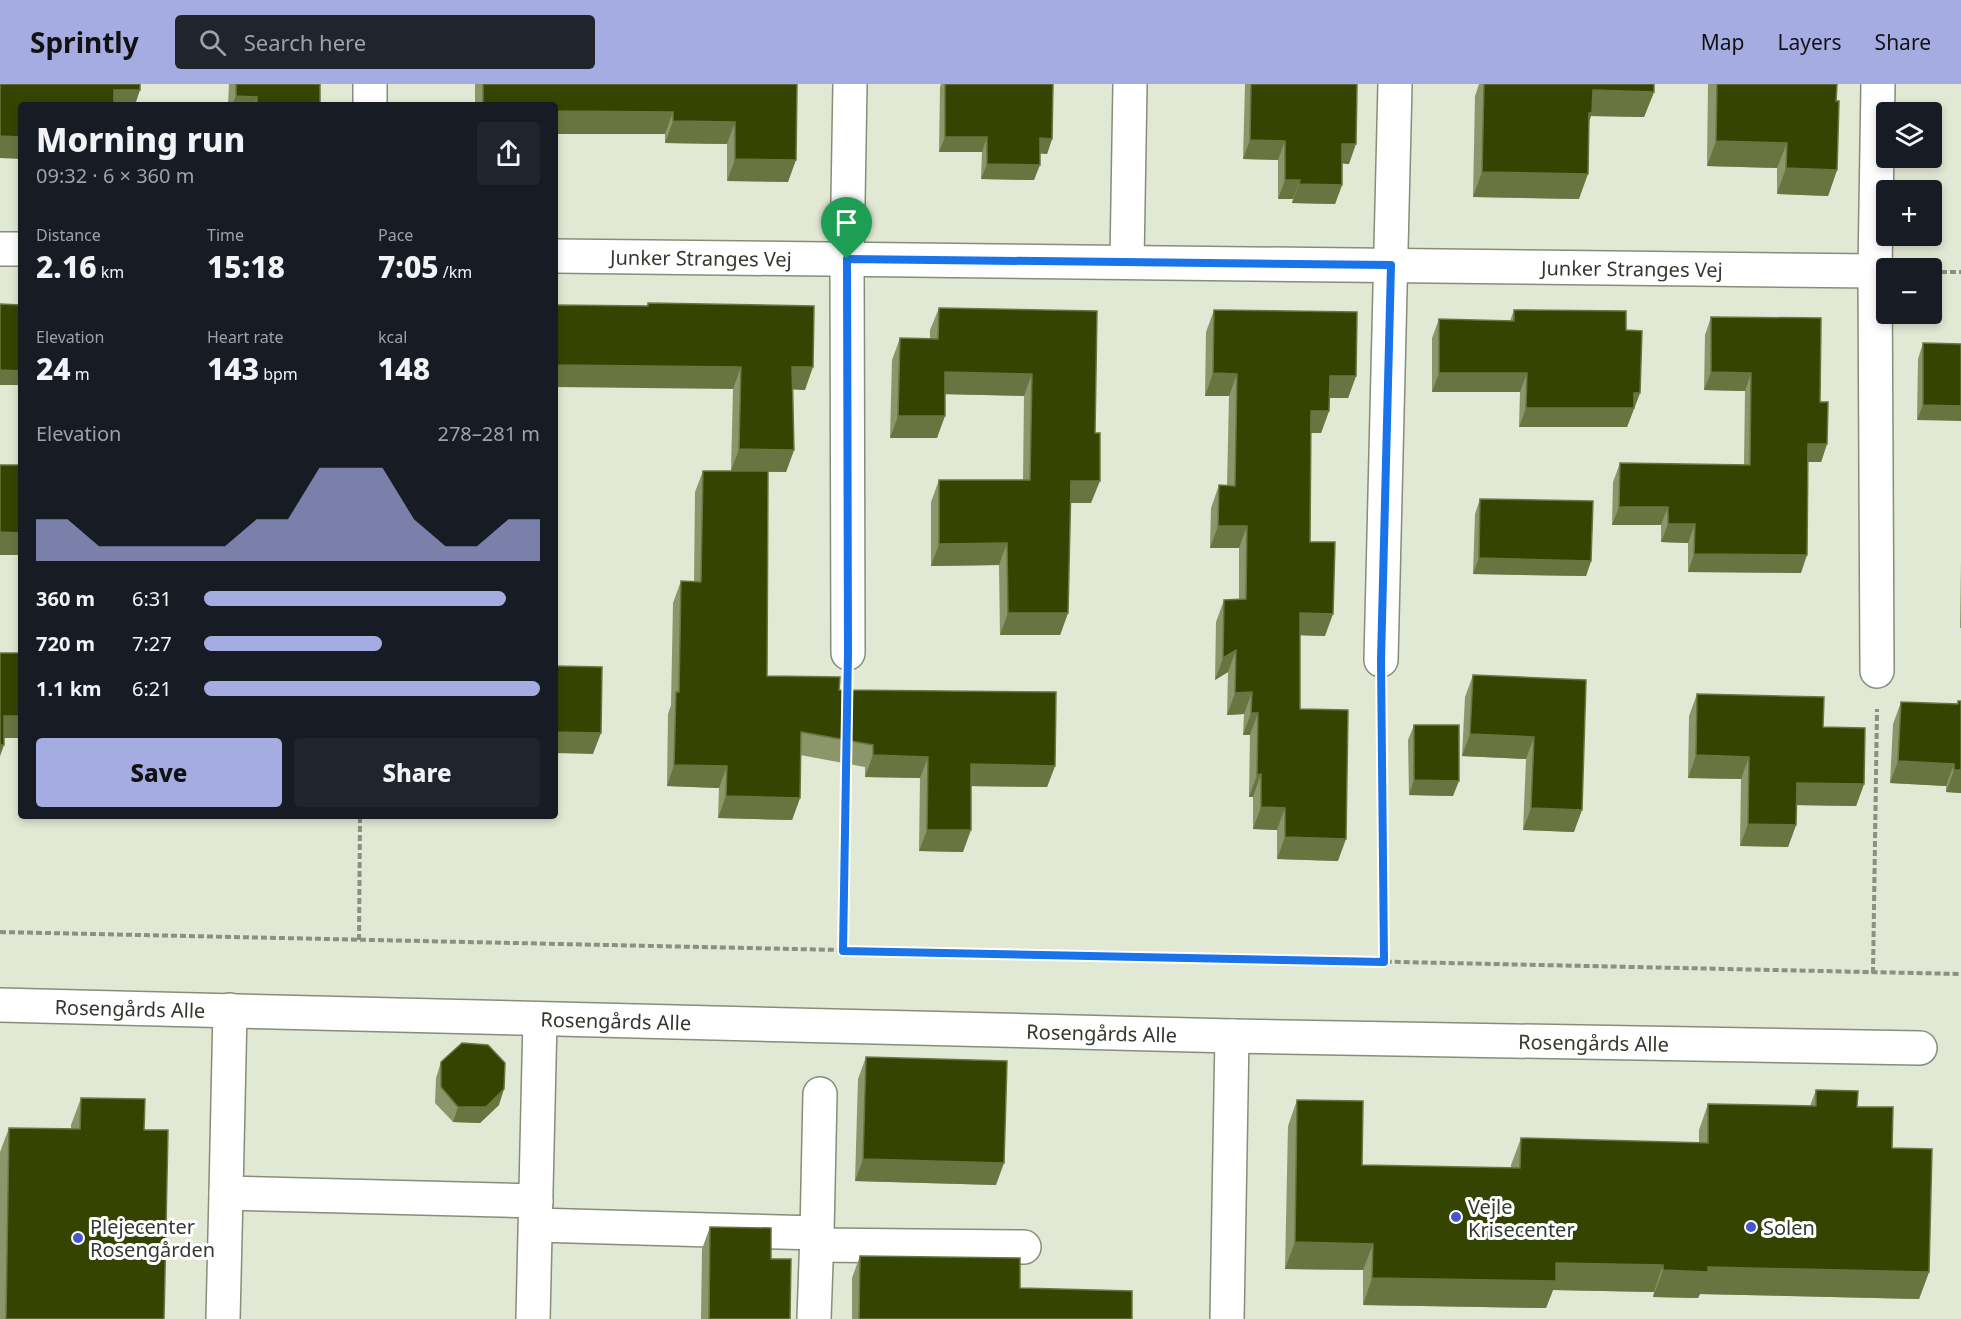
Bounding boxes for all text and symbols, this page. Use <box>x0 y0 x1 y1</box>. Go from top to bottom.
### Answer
search box <box>175 15 595 69</box>
text: Sprintly <box>30 23 139 61</box>
icon: search <box>196 26 229 59</box>
text: Search here <box>244 27 366 57</box>
text: Map <box>1701 28 1745 56</box>
text: Layers <box>1778 28 1842 56</box>
text: Share <box>1875 28 1931 56</box>
map controls <box>1876 102 1942 324</box>
button: layers <box>1876 102 1942 168</box>
text: Morning run <box>36 117 245 162</box>
button: share <box>477 122 540 185</box>
text: 09:32 · 6 × 360 m <box>36 162 194 189</box>
button: + <box>1876 180 1942 246</box>
pin <box>821 197 872 259</box>
icon: arrive <box>830 206 863 239</box>
text: Distance <box>36 224 101 246</box>
text: Time <box>207 224 244 246</box>
text: Pace <box>378 224 413 246</box>
street label: Junker Stranges Vej <box>608 243 792 272</box>
text: 2.16 <box>36 246 97 287</box>
text: 15:18 <box>207 246 285 287</box>
text: 7:05 <box>378 246 439 287</box>
street label: Junker Stranges Vej <box>1539 254 1723 283</box>
button: − <box>1876 258 1942 324</box>
text: km <box>97 261 124 283</box>
text: /km <box>439 261 472 283</box>
text: Elevation <box>36 326 104 348</box>
text: Heart rate <box>207 326 283 348</box>
text: kcal <box>378 326 407 348</box>
text: 24 <box>36 348 71 389</box>
text: 143 <box>207 348 259 389</box>
text: 148 <box>378 348 430 389</box>
text: m <box>71 363 90 385</box>
text: bpm <box>259 363 298 385</box>
text: Elevation <box>36 420 121 447</box>
text: 278–281 m <box>437 420 540 447</box>
text: 360 m <box>36 585 95 612</box>
text: 6:31 <box>132 585 172 612</box>
text: 720 m <box>36 630 95 657</box>
text: 7:27 <box>132 630 172 657</box>
text: 1.1 km <box>36 675 102 702</box>
text: 6:21 <box>132 675 172 702</box>
button: Save <box>36 738 282 807</box>
button: Share <box>294 738 540 807</box>
street label: Rosengårds Alle <box>54 993 206 1024</box>
street label: Rosengårds Alle <box>540 1005 691 1036</box>
street label: Rosengårds Alle <box>1026 1017 1177 1048</box>
street label: Rosengårds Alle <box>1518 1027 1669 1057</box>
place label: Vejle Krisecenter <box>1468 1193 1575 1243</box>
marker: Vejle Krisecenter <box>1449 1210 1463 1224</box>
place label: Plejecenter Rosengården <box>90 1213 215 1263</box>
place label: Solen <box>1763 1214 1815 1241</box>
marker: Solen <box>1744 1220 1758 1234</box>
marker: Plejecenter Rosengården <box>71 1231 85 1245</box>

